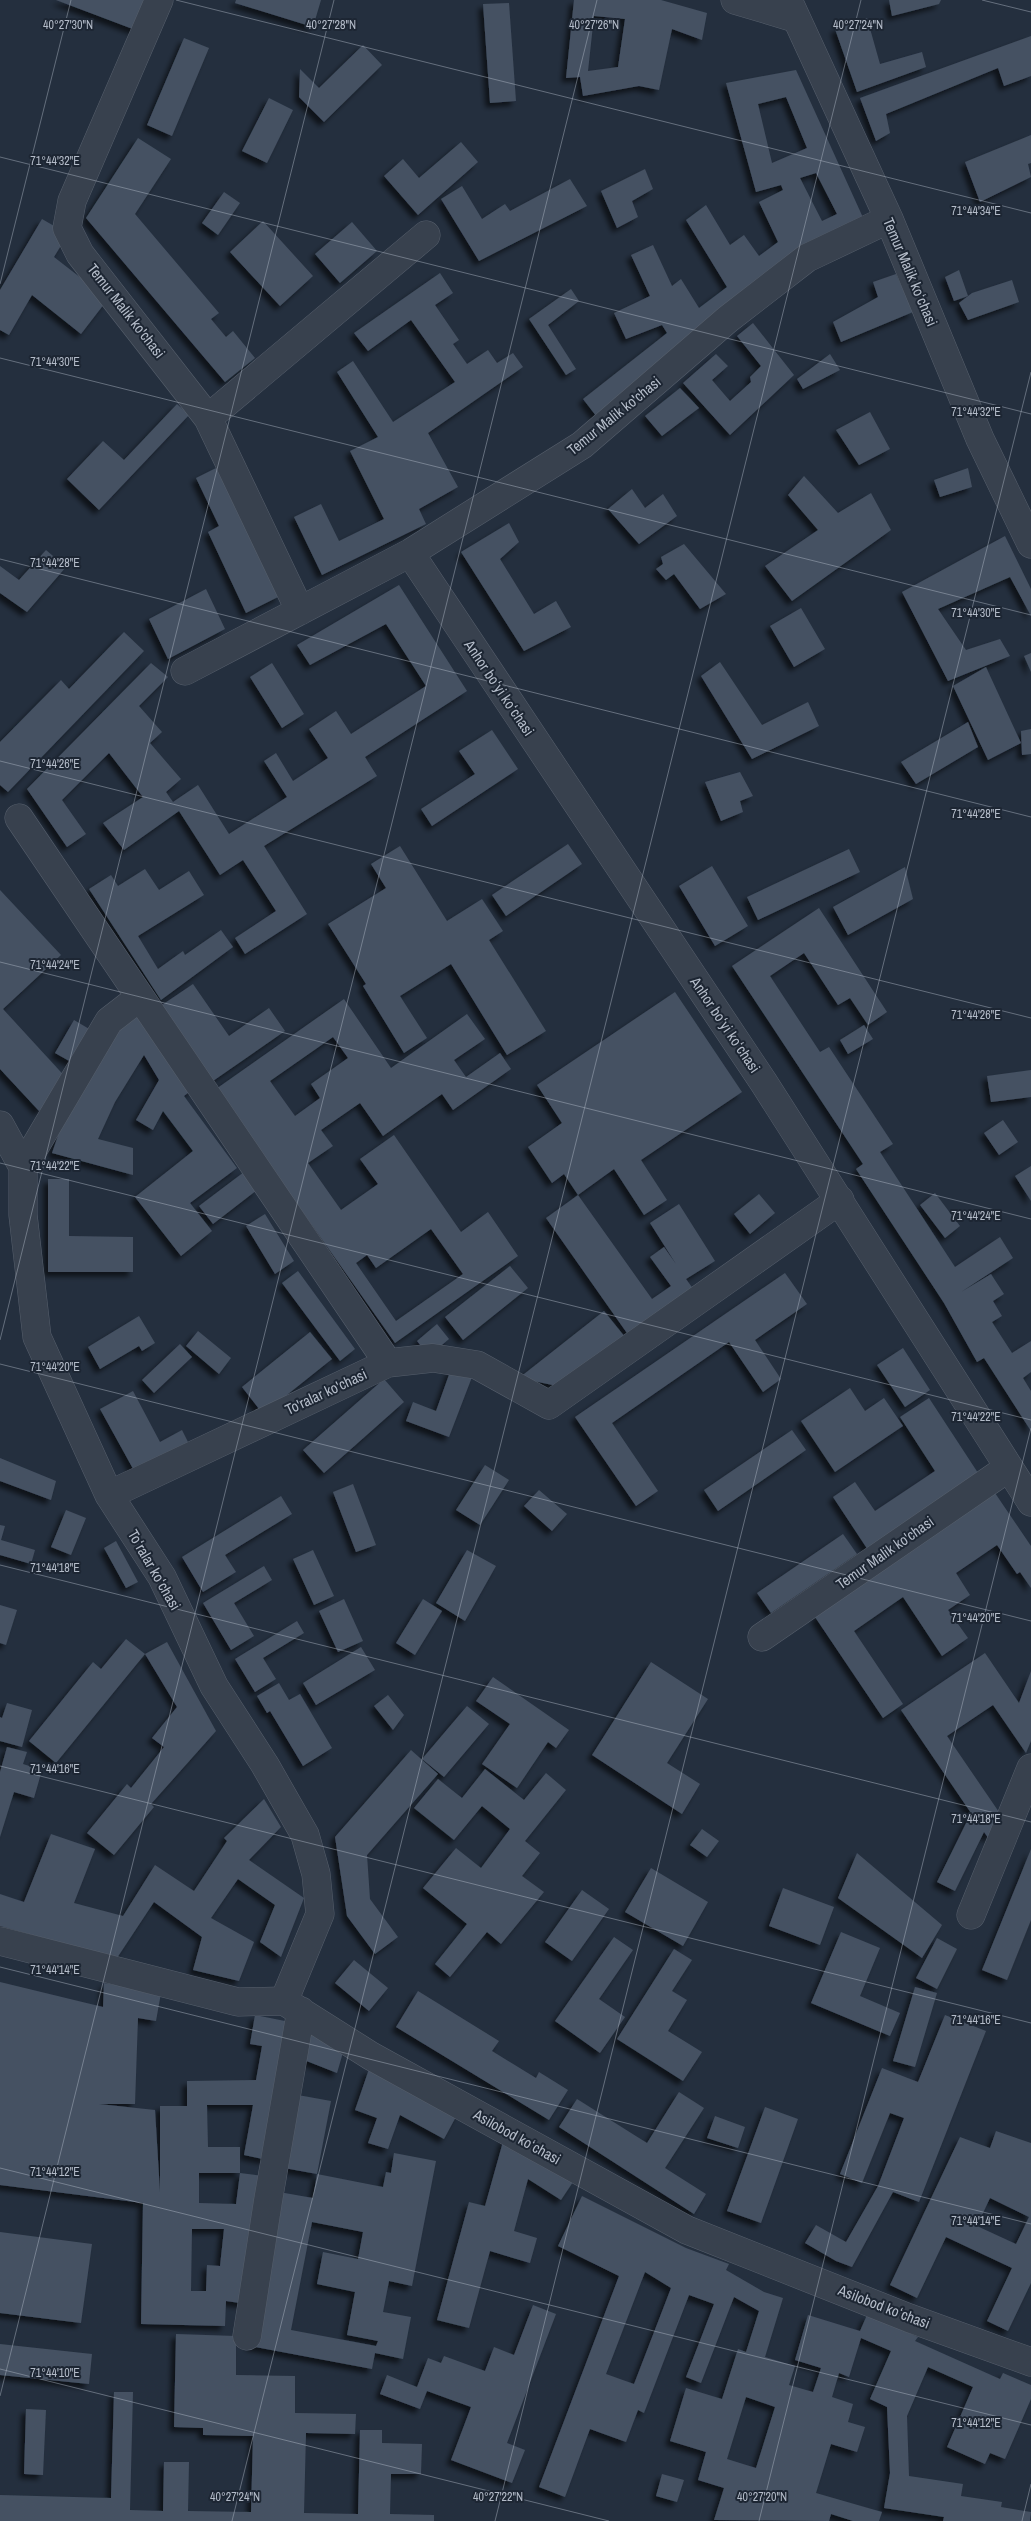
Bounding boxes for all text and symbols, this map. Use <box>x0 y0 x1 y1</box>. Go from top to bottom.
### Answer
text: 40°27'30"N <box>43 17 93 33</box>
text: 40°27'28"N <box>306 17 356 33</box>
text: 40°27'26"N <box>569 17 619 33</box>
text: 40°27'24"N <box>833 17 883 33</box>
text: 71°44'32"E <box>30 153 80 169</box>
text: 71°44'34"E <box>951 203 1001 219</box>
street label: Temur Malik koʻchasi <box>878 214 943 329</box>
street label: Temur Malik ko'chasi <box>83 259 170 363</box>
text: 71°44'30"E <box>30 354 80 370</box>
street label: Temur Malik ko'chasi <box>562 371 665 460</box>
text: 71°44'32"E <box>951 404 1001 420</box>
text: 71°44'28"E <box>30 555 80 571</box>
text: 71°44'30"E <box>951 605 1001 621</box>
street label: Anhor boʻyi koʻchasi <box>459 635 539 740</box>
text: 71°44'26"E <box>30 756 80 772</box>
text: 71°44'28"E <box>951 806 1001 822</box>
text: 71°44'24"E <box>30 957 80 973</box>
street label: Anhor boʻyi koʻchasi <box>685 972 765 1077</box>
text: 71°44'26"E <box>951 1007 1001 1023</box>
text: 71°44'22"E <box>30 1158 80 1174</box>
text: 71°44'24"E <box>951 1208 1001 1224</box>
text: 71°44'20"E <box>30 1359 80 1375</box>
street label: To'ralar ko'chasi <box>281 1363 370 1420</box>
text: 71°44'22"E <box>951 1409 1001 1425</box>
street label: Temur Malik ko'chasi <box>832 1511 938 1594</box>
street label: Toʻralar koʻchasi <box>123 1525 186 1614</box>
text: 71°44'18"E <box>30 1560 80 1576</box>
text: 71°44'20"E <box>951 1610 1001 1626</box>
text: 71°44'16"E <box>30 1761 80 1777</box>
text: 71°44'18"E <box>951 1811 1001 1827</box>
text: 71°44'14"E <box>30 1962 80 1978</box>
text: 71°44'16"E <box>951 2012 1001 2028</box>
street label: Asilobod koʻchasi <box>469 2103 565 2169</box>
text: 71°44'12"E <box>30 2164 80 2180</box>
text: 71°44'14"E <box>951 2213 1001 2229</box>
street label: Asilobod koʻchasi <box>834 2279 933 2334</box>
text: 71°44'10"E <box>30 2365 80 2381</box>
text: 71°44'12"E <box>951 2415 1001 2431</box>
text: 40°27'24"N <box>210 2489 260 2505</box>
text: 40°27'22"N <box>473 2489 523 2505</box>
text: 40°27'20"N <box>737 2489 787 2505</box>

